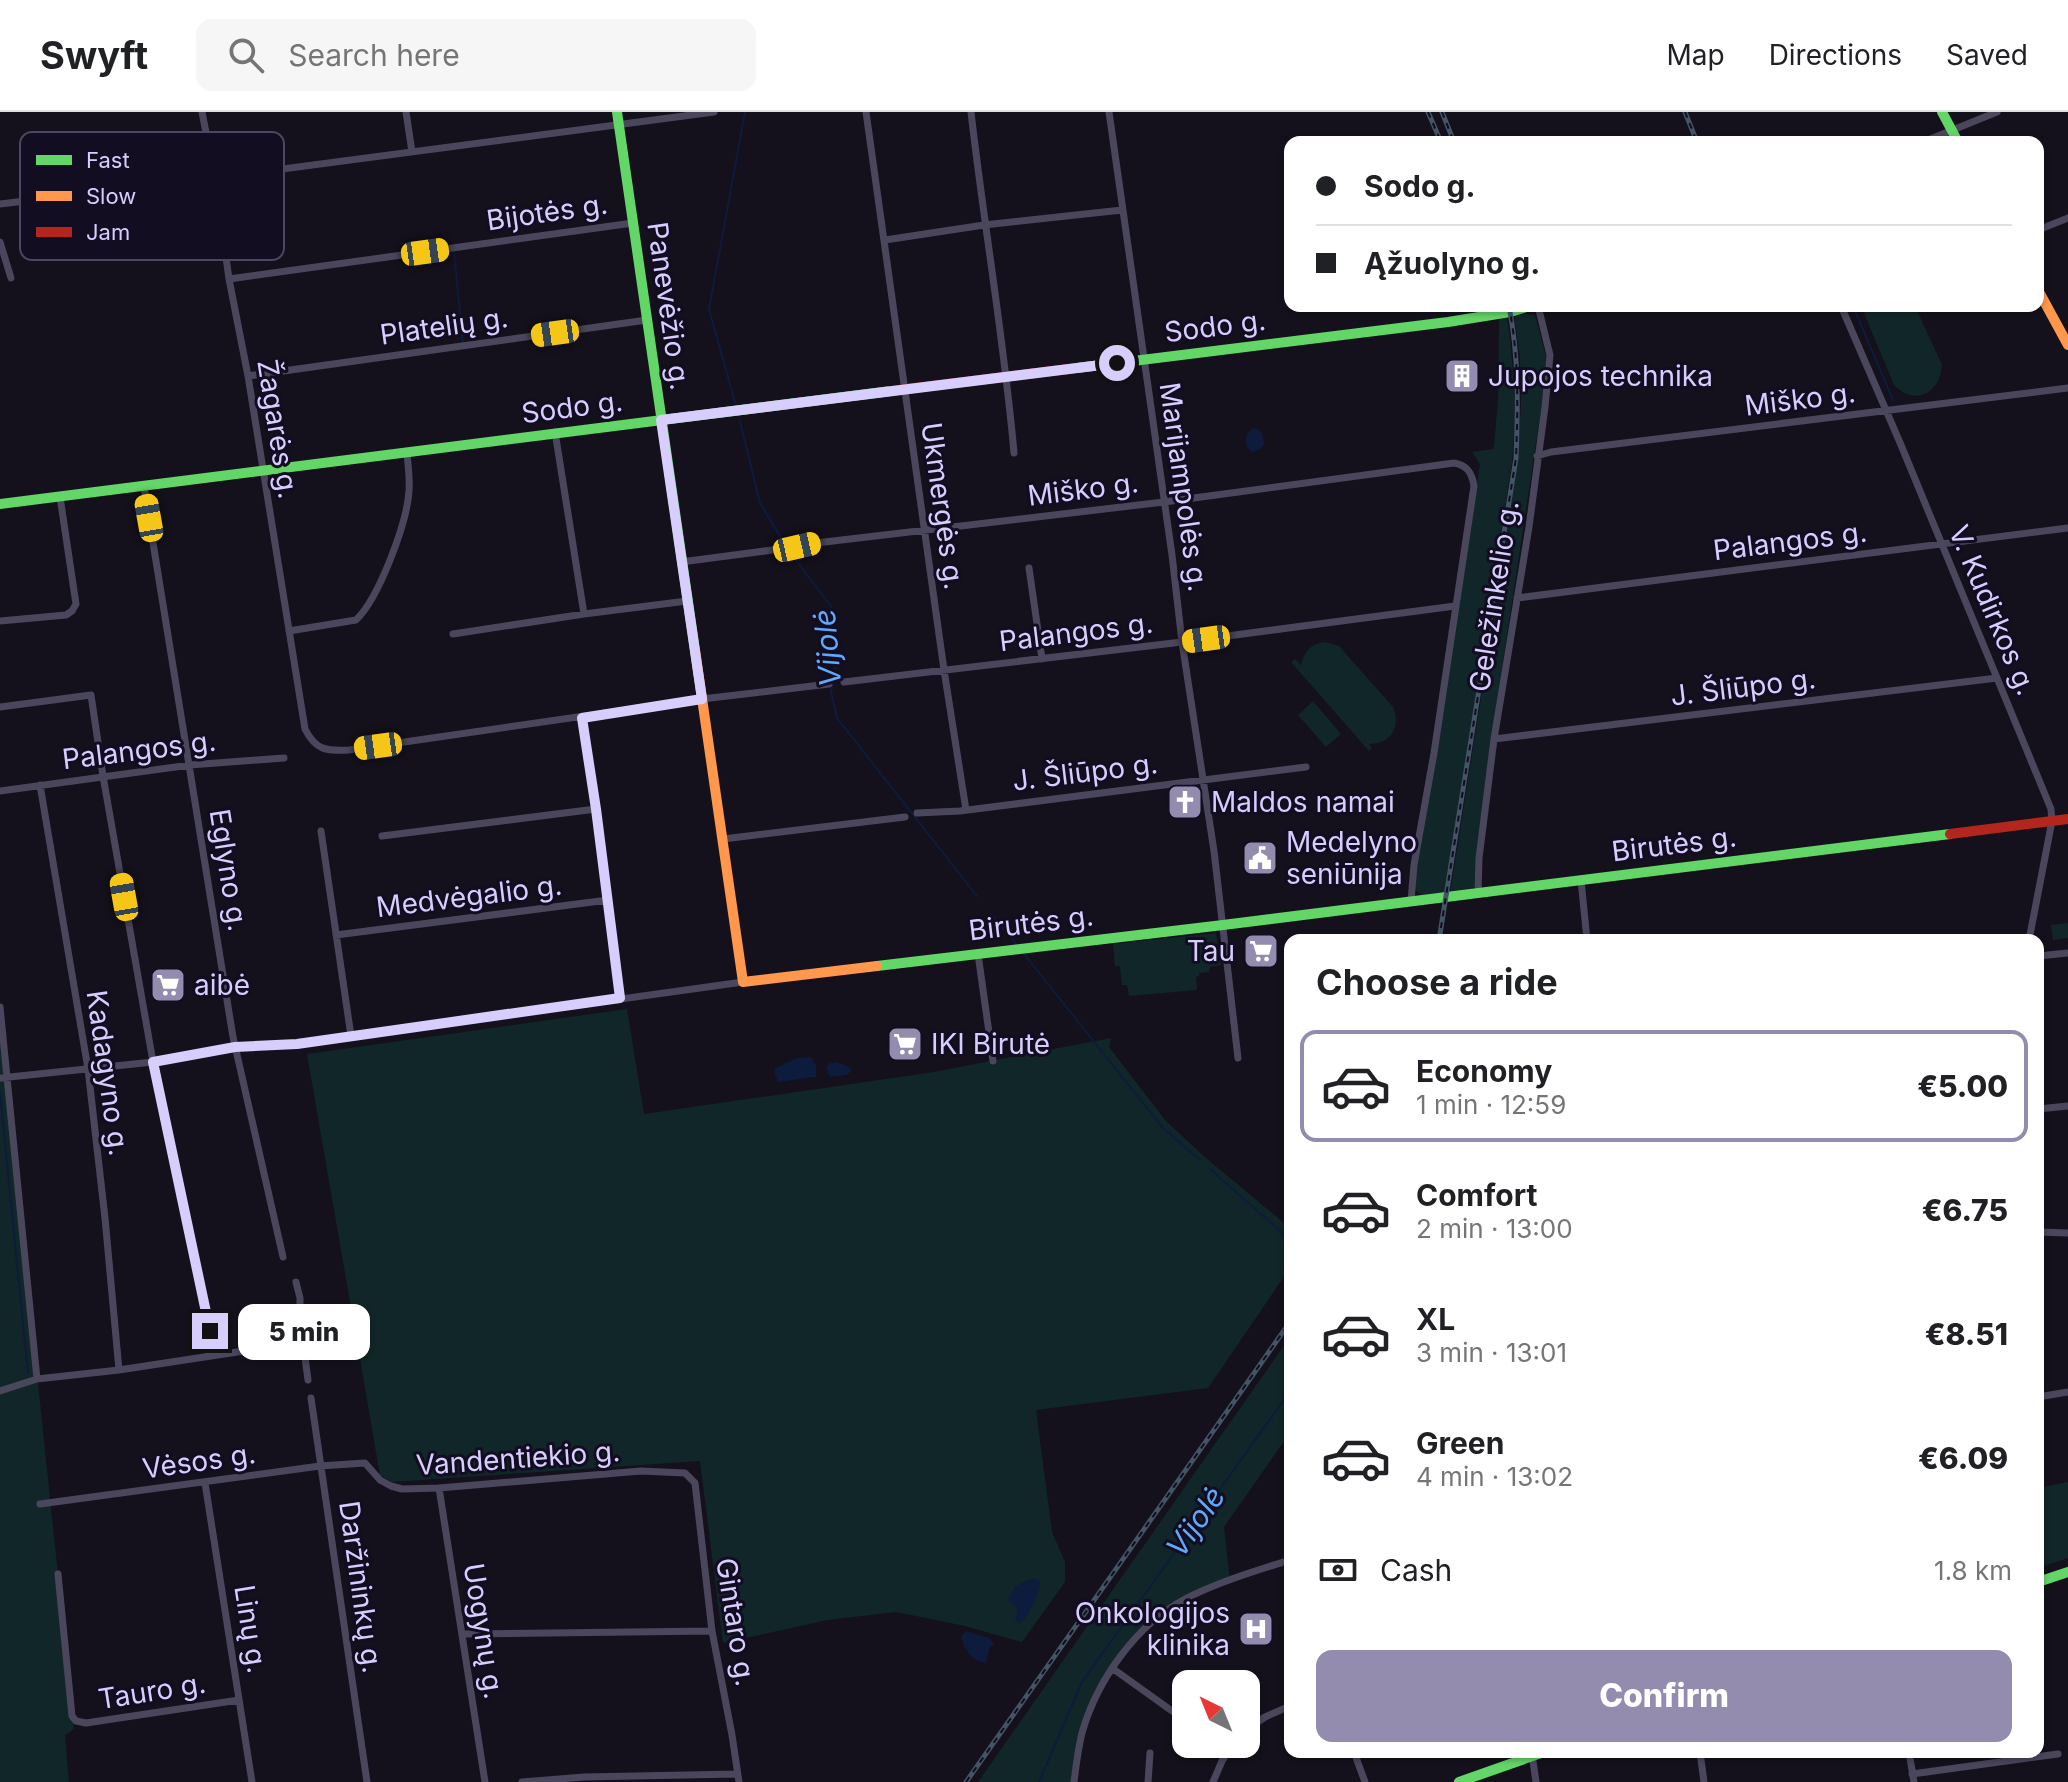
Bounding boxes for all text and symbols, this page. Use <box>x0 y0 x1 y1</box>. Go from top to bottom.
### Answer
search box <box>196 19 756 91</box>
text: Swyft <box>40 32 148 78</box>
icon: search <box>224 33 268 77</box>
text: Search here <box>288 37 460 73</box>
text: Map <box>1666 38 1725 72</box>
text: Directions <box>1769 38 1902 72</box>
text: Saved <box>1946 38 2028 72</box>
legend <box>20 132 284 260</box>
text: Fast <box>86 147 130 173</box>
text: Sodo g. <box>1364 168 1475 204</box>
text: Slow <box>86 183 136 209</box>
street label: Bijotės g. <box>484 187 610 237</box>
text: Jam <box>86 219 130 245</box>
street label: Panevėžio g. <box>640 220 698 392</box>
car <box>400 237 450 267</box>
text: Ąžuolyno g. <box>1364 245 1540 281</box>
street label: Platelių g. <box>378 300 510 352</box>
street label: Sodo g. <box>1162 303 1268 349</box>
car <box>530 318 580 348</box>
route start <box>1099 345 1135 381</box>
street label: Žagarės g. <box>250 357 306 501</box>
building icon: Jupojos technika <box>1443 357 1481 395</box>
place label: Jupojos technika <box>1488 359 1713 393</box>
street label: Miško g. <box>1743 375 1857 423</box>
street label: Marijampolės g. <box>1153 380 1215 594</box>
street label: Sodo g. <box>519 384 625 430</box>
street label: Ukmergės g. <box>914 420 972 592</box>
street label: Miško g. <box>1026 465 1140 513</box>
car <box>133 492 165 544</box>
street label: Geležinkelio g. <box>1462 498 1526 694</box>
street label: Palangos g. <box>1711 515 1869 567</box>
street label: V. Kudirkos g. <box>1942 520 2044 700</box>
car <box>771 530 823 564</box>
street label: Palangos g. <box>997 606 1155 658</box>
water label: Vijolė <box>806 608 848 688</box>
car <box>1181 624 1231 654</box>
street label: J. Šliūpo g. <box>1668 661 1818 713</box>
street label: Palangos g. <box>60 724 218 776</box>
car <box>353 731 403 761</box>
street label: J. Šliūpo g. <box>1010 746 1160 798</box>
church icon: Maldos namai <box>1166 783 1204 821</box>
place label: Maldos namai <box>1211 785 1395 819</box>
street label: Eglyno g. <box>203 807 255 933</box>
street label: Birutės g. <box>1610 819 1738 869</box>
place label: Medelyno seniūnija <box>1286 825 1417 891</box>
public building icon: Medelyno seniūnija <box>1241 839 1279 877</box>
street label: Medvėgalio g. <box>374 868 564 924</box>
car <box>108 871 140 923</box>
street label: Birutės g. <box>967 898 1095 948</box>
supermarket icon: Tau <box>1242 932 1280 970</box>
place label: Tau <box>1187 934 1235 968</box>
text: Choose a ride <box>1316 960 1558 1004</box>
supermarket icon: aibė <box>149 966 187 1004</box>
place label: aibė <box>194 968 250 1002</box>
street label: Kadagyno g. <box>80 988 136 1158</box>
supermarket icon: IKI Birutė <box>886 1025 924 1063</box>
place label: IKI Birutė <box>931 1027 1050 1061</box>
icon: car <box>1320 1050 1392 1122</box>
text: Economy <box>1416 1053 1552 1089</box>
text: €5.00 <box>1917 1068 2008 1104</box>
text: 1 min · 12:59 <box>1416 1089 1566 1120</box>
icon: car <box>1320 1174 1392 1246</box>
text: Comfort <box>1416 1177 1537 1213</box>
text: €6.75 <box>1922 1192 2008 1228</box>
text: 2 min · 13:00 <box>1416 1213 1573 1244</box>
icon: car <box>1320 1298 1392 1370</box>
text: XL <box>1416 1301 1455 1337</box>
callout: 5 min <box>238 1303 370 1359</box>
route end <box>192 1313 228 1349</box>
text: 5 min <box>269 1316 339 1347</box>
text: €8.51 <box>1925 1316 2008 1352</box>
text: 3 min · 13:01 <box>1416 1337 1567 1368</box>
icon: car <box>1320 1422 1392 1494</box>
text: Green <box>1416 1425 1504 1461</box>
street label: Vandentiekio g. <box>415 1434 621 1482</box>
street label: Vėsos g. <box>140 1436 258 1486</box>
text: €6.09 <box>1918 1440 2008 1476</box>
text: 4 min · 13:02 <box>1416 1461 1573 1492</box>
water label: Vijolė <box>1158 1479 1232 1564</box>
street label: Daržininkų g. <box>332 1499 390 1675</box>
icon: cash <box>1316 1548 1360 1592</box>
text: Cash <box>1380 1552 1452 1588</box>
text: 1.8 km <box>1934 1555 2012 1586</box>
street label: Gintaro g. <box>709 1556 763 1688</box>
street label: Uogynų g. <box>457 1561 511 1701</box>
street label: Linų g. <box>227 1582 275 1676</box>
place label: Onkologijos klinika <box>1075 1596 1230 1662</box>
hospital icon: Onkologijos klinika <box>1237 1610 1275 1648</box>
button: Confirm <box>1316 1650 2012 1742</box>
street label: Tauro g. <box>96 1666 208 1716</box>
north arrow <box>1172 1670 1260 1758</box>
map controls <box>1172 1670 1260 1758</box>

